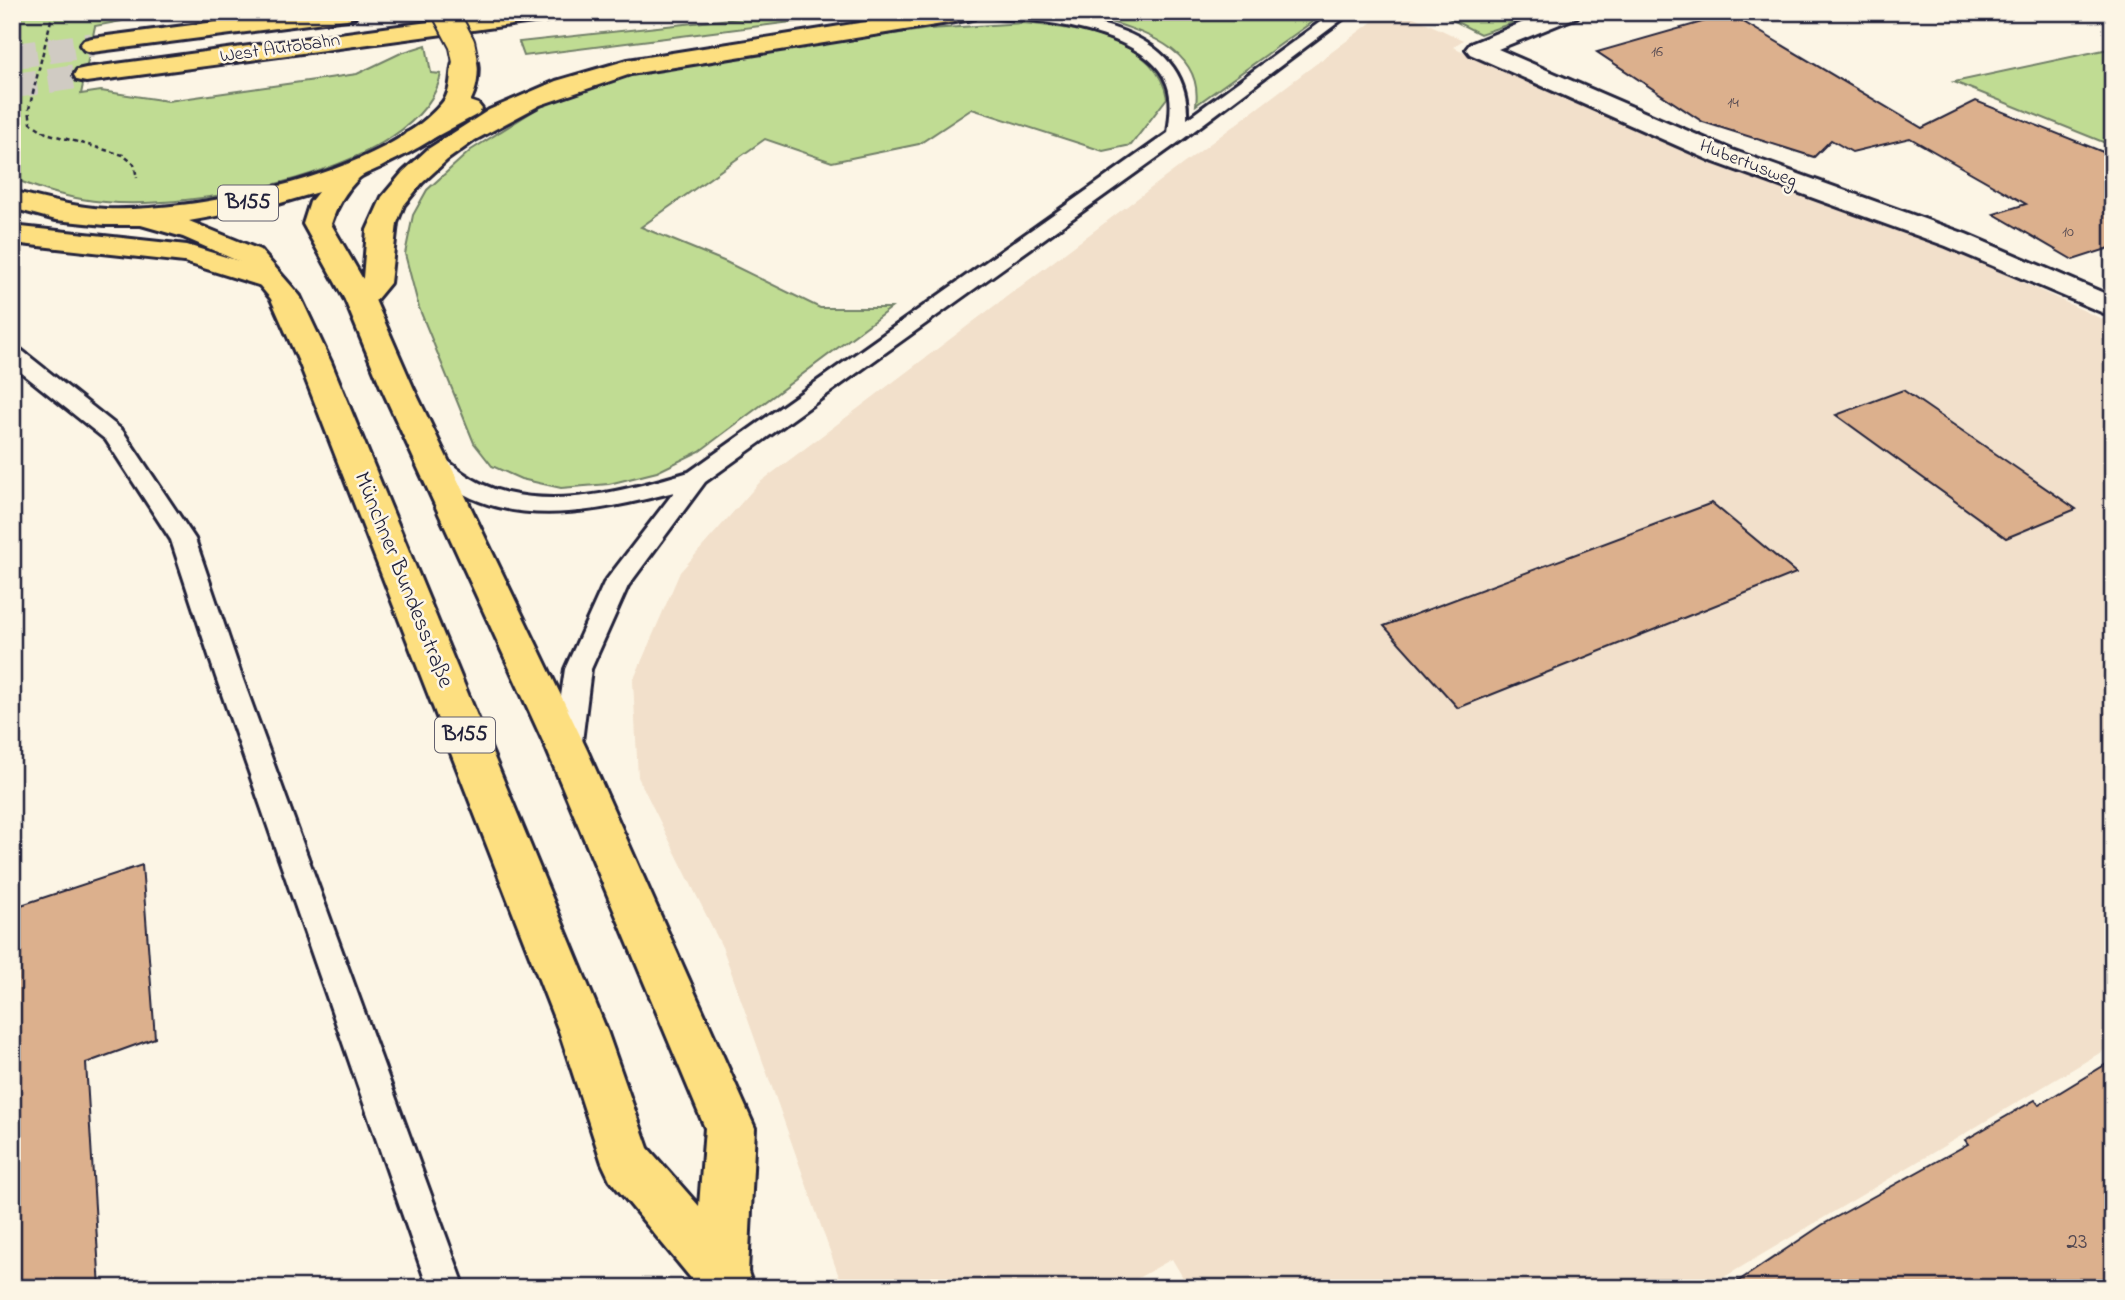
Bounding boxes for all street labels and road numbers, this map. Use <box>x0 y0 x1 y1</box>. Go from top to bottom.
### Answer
street label: West Autobahn <box>218 27 342 71</box>
street label: Hubertusweg <box>1695 133 1801 197</box>
road number: B155 <box>218 186 278 220</box>
street label: Münchner Bundesstraße <box>345 467 462 694</box>
road number: B155 <box>435 718 495 752</box>

